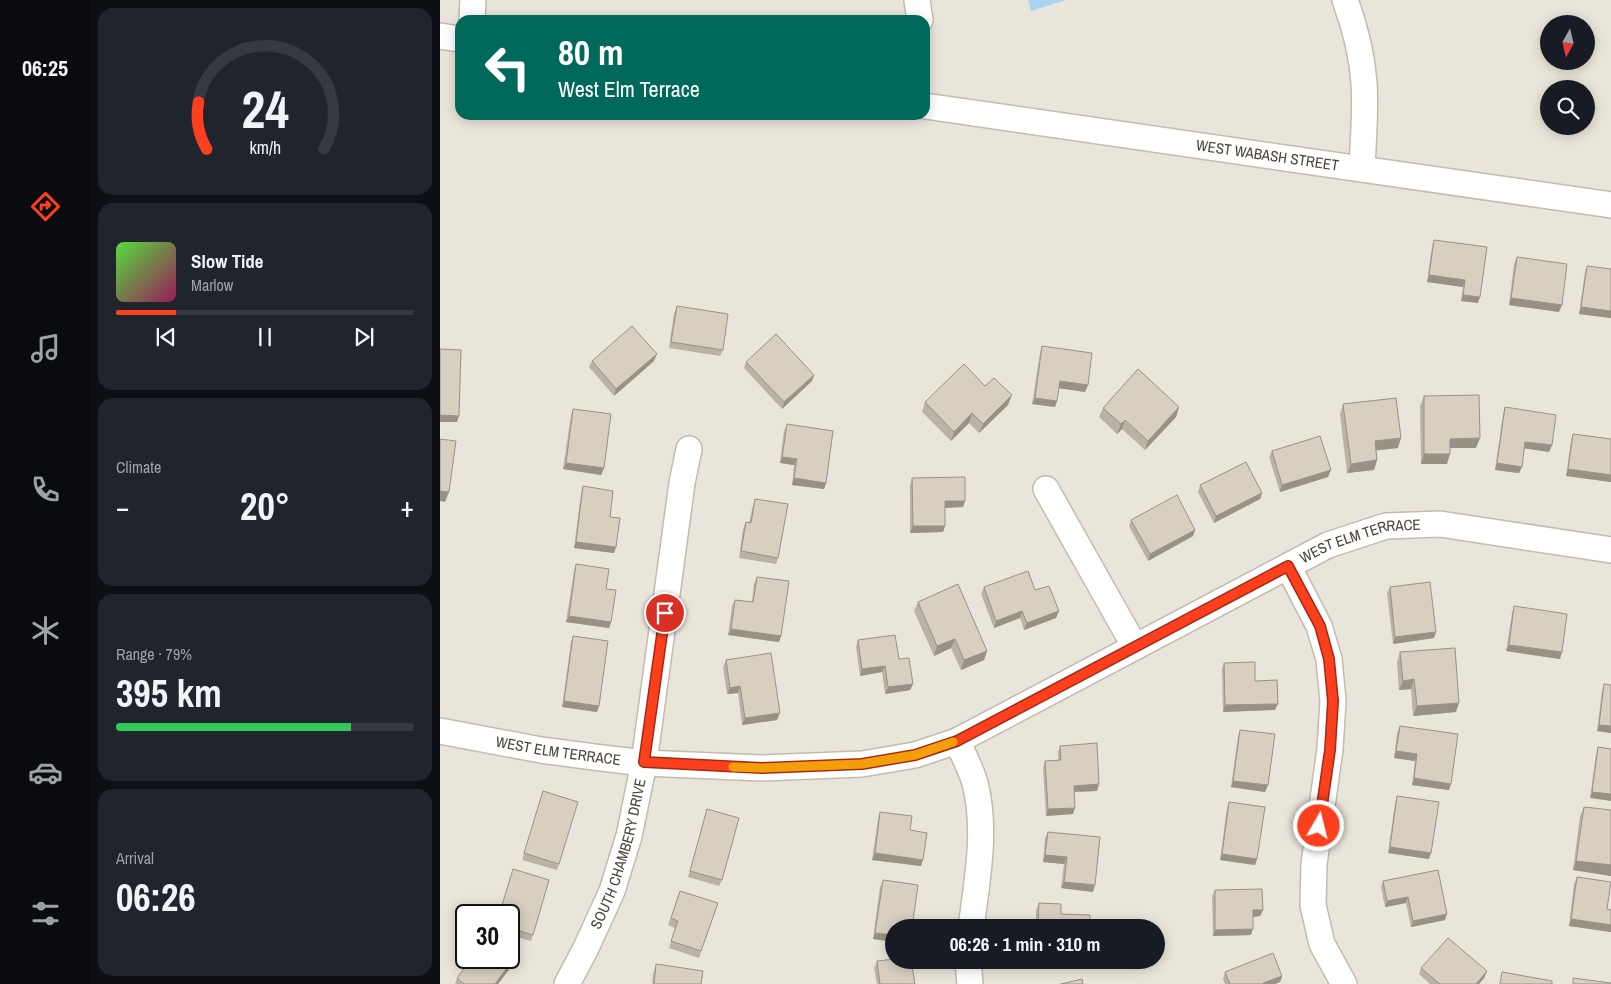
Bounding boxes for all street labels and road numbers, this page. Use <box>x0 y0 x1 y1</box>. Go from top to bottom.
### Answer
street label: WEST WABASH STREET <box>1195 134 1341 176</box>
street label: WEST ELM TERRACE <box>1296 514 1421 568</box>
street label: WEST ELM TERRACE <box>494 731 622 770</box>
street label: SOUTH CHAMBERY DRIVE <box>585 776 651 932</box>

